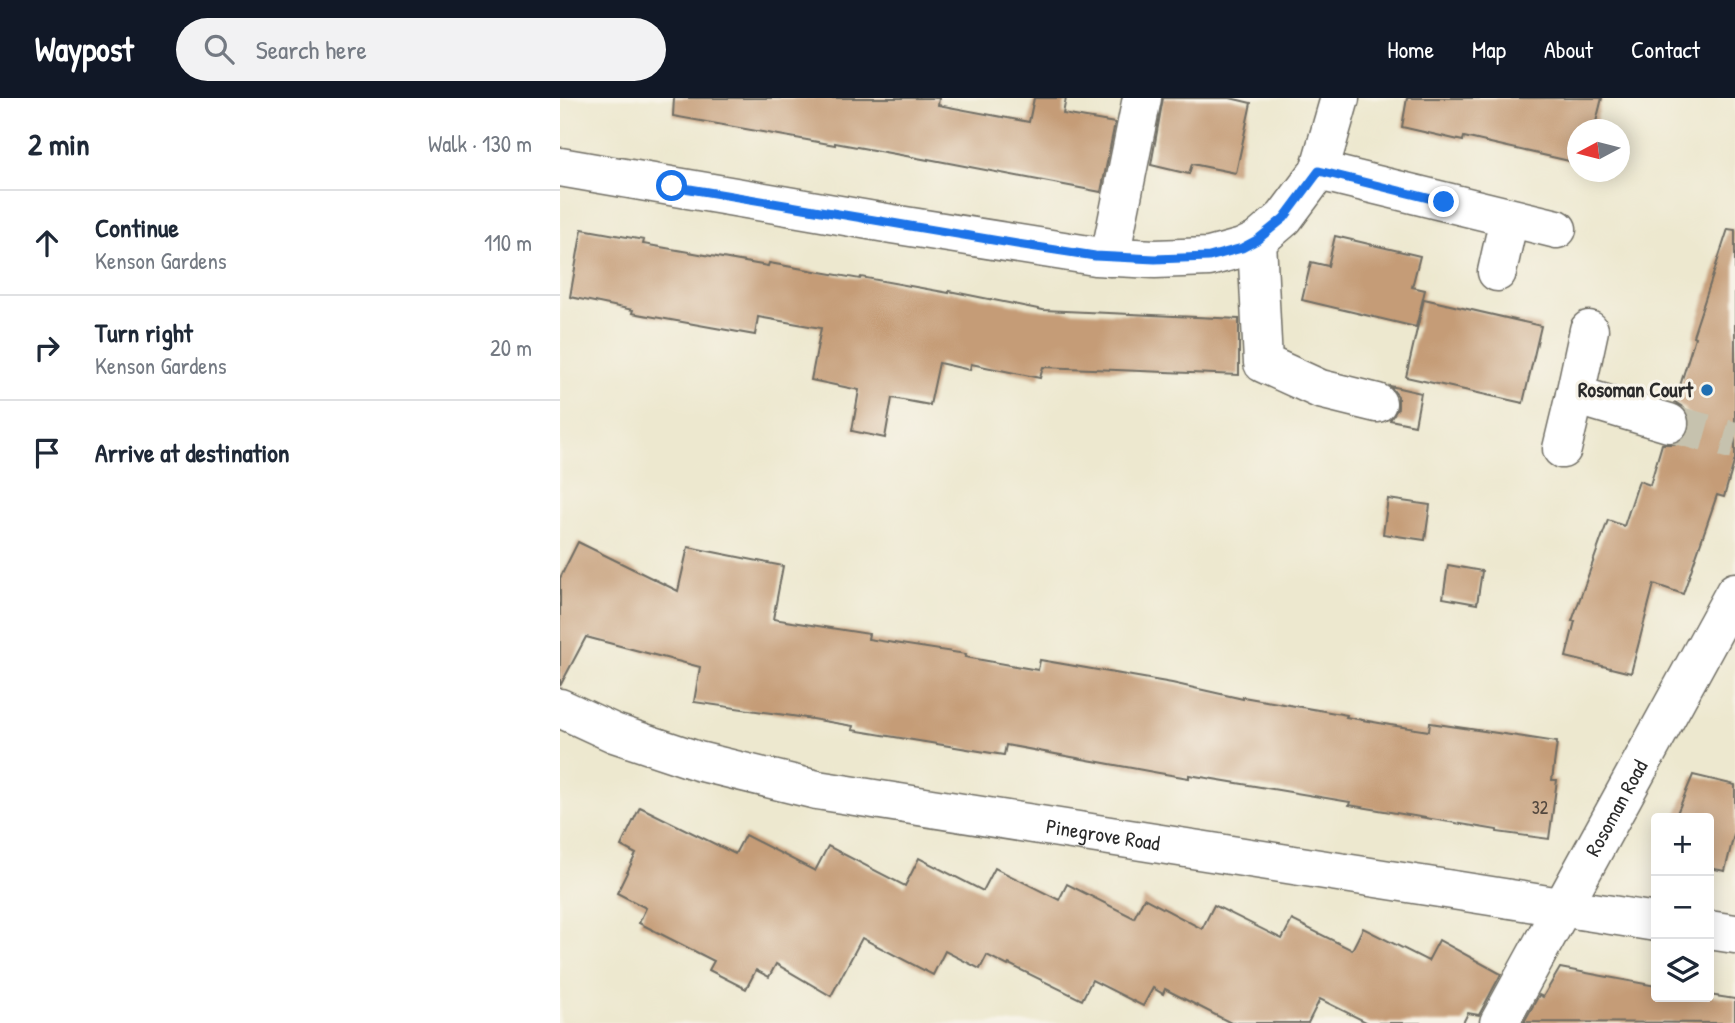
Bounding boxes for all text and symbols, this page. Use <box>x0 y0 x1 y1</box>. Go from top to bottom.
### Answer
search box <box>176 18 666 81</box>
text: Waypost <box>35 27 134 71</box>
icon: search <box>200 30 238 68</box>
text: Search here <box>256 32 367 67</box>
text: Home <box>1387 33 1434 65</box>
text: Map <box>1472 33 1506 65</box>
text: About <box>1544 33 1593 65</box>
text: Contact <box>1631 33 1700 65</box>
north arrow <box>1567 119 1630 182</box>
text: 2 min <box>28 124 90 164</box>
text: Walk · 130 m <box>428 128 532 159</box>
route start <box>656 170 687 201</box>
route end <box>1428 186 1459 217</box>
text: Continue <box>95 210 179 245</box>
icon: ahead <box>28 224 66 262</box>
text: 110 m <box>484 227 532 258</box>
text: Kenson Gardens <box>95 245 227 276</box>
text: Turn right <box>95 315 193 350</box>
icon: right <box>28 329 66 367</box>
text: 20 m <box>490 332 532 363</box>
text: Kenson Gardens <box>95 350 227 381</box>
place label: Rosoman Court <box>1578 375 1694 404</box>
marker: Rosoman Court <box>1699 382 1715 398</box>
icon: arrive <box>28 434 66 472</box>
text: Arrive at destination <box>95 435 290 470</box>
street label: Rosoman Road <box>1578 754 1654 861</box>
house number: 32 <box>1532 795 1549 820</box>
street label: Pinegrove Road <box>1044 811 1162 858</box>
map controls <box>1651 813 1714 1002</box>
button: + <box>1651 813 1714 876</box>
button: − <box>1651 876 1714 939</box>
button: layers <box>1651 939 1714 1002</box>

